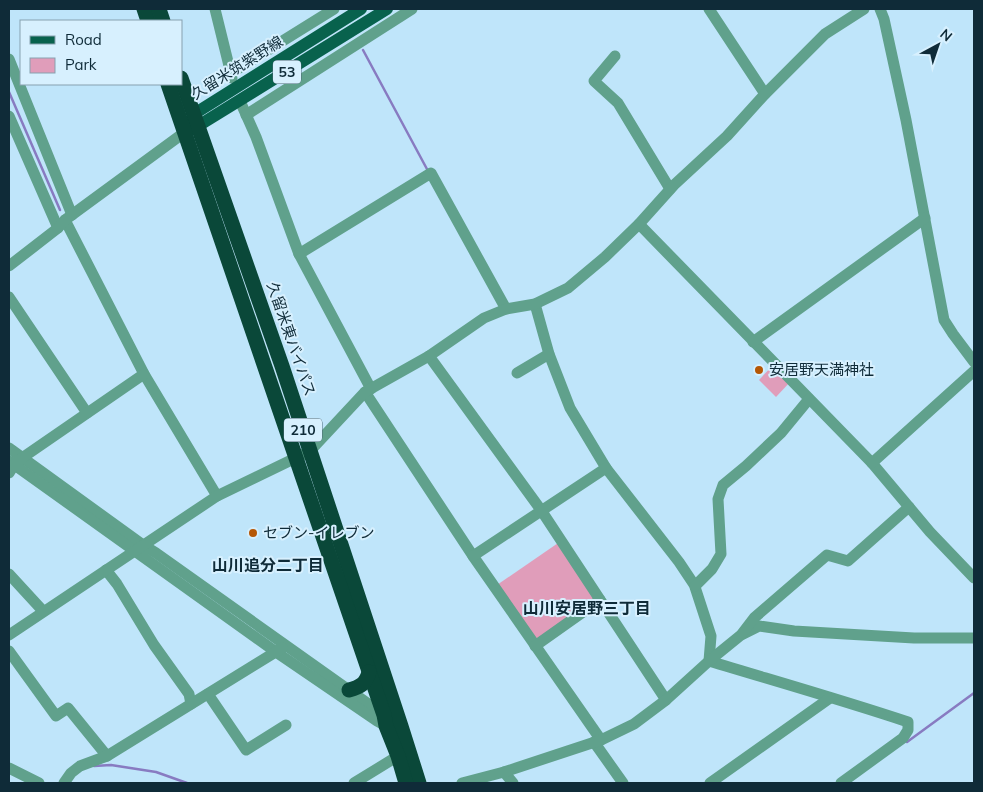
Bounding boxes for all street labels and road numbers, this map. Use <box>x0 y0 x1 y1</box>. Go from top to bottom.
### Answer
street label: 久留米筑紫野線 <box>187 32 286 103</box>
road number: 53 <box>273 61 301 84</box>
street label: 久留米東バイパス <box>263 279 320 399</box>
road number: 210 <box>284 418 322 442</box>

